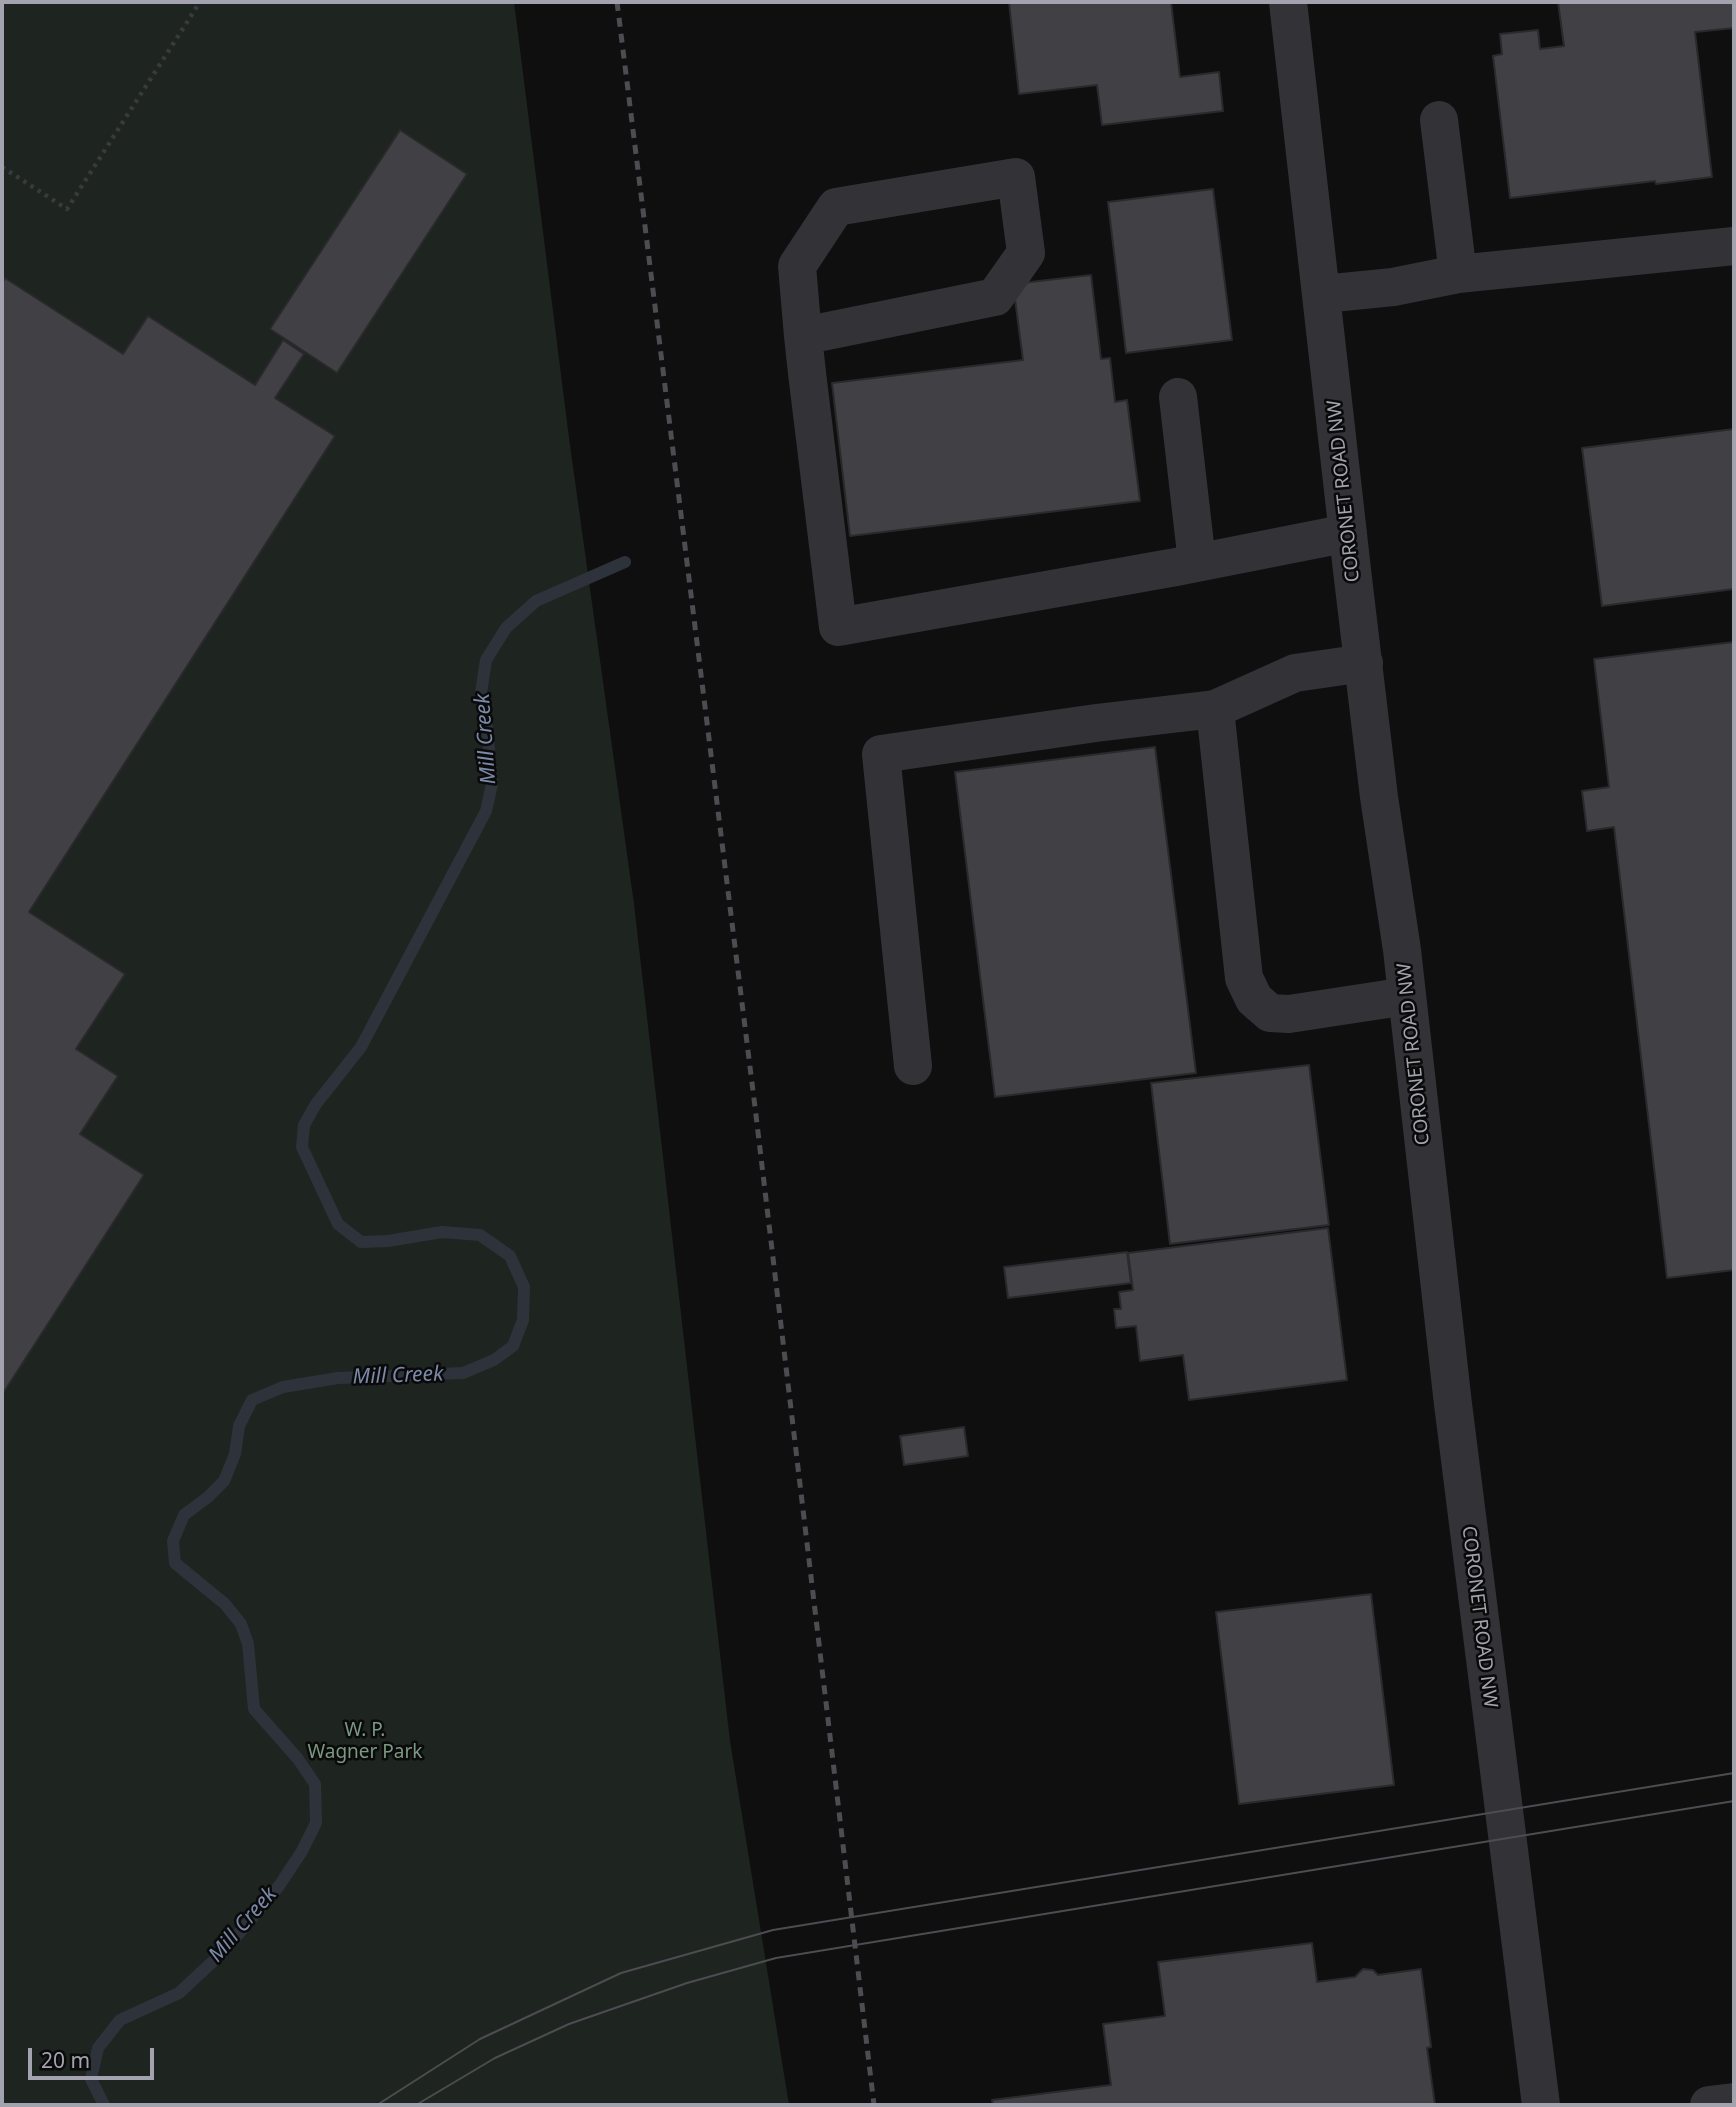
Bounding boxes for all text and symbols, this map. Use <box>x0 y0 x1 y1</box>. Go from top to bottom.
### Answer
street label: CORONET ROAD NW <box>1323 399 1365 583</box>
water label: Mill Creek <box>470 693 502 785</box>
street label: CORONET ROAD NW <box>1393 962 1435 1146</box>
water label: Mill Creek <box>352 1362 444 1390</box>
street label: CORONET ROAD NW <box>1457 1525 1501 1709</box>
park label: W. P. Wagner Park <box>307 1720 423 1764</box>
water label: Mill Creek <box>204 1882 282 1968</box>
scale bar <box>32 2034 158 2078</box>
text: 20 m <box>41 2046 90 2074</box>

